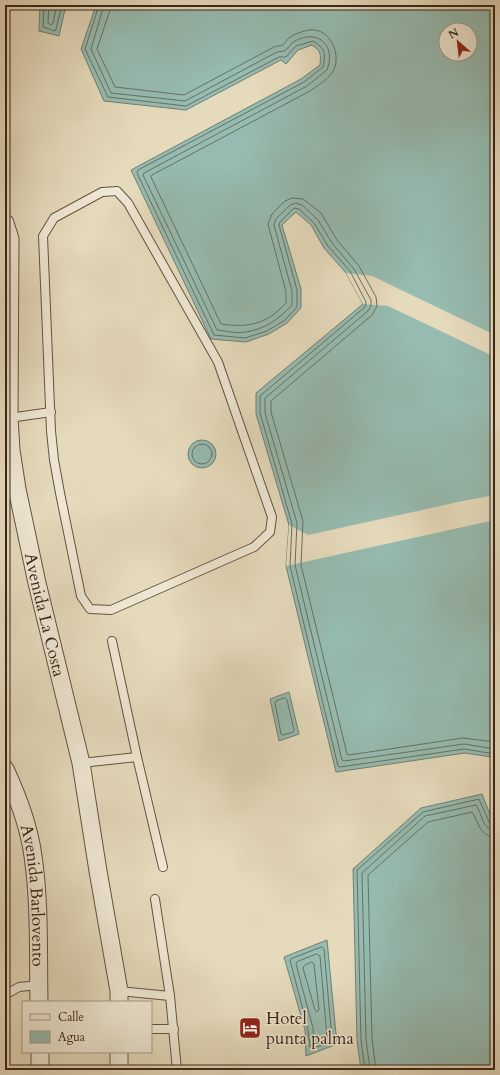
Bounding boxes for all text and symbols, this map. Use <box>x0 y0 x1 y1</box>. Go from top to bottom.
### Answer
north arrow <box>438 22 478 62</box>
text: N <box>446 25 462 42</box>
street label: Avenida La Costa <box>19 551 71 680</box>
street label: Avenida Barlovento <box>15 822 50 967</box>
legend <box>22 1001 152 1053</box>
place label: Hotel punta palma <box>266 1007 354 1050</box>
text: Calle <box>58 1009 84 1025</box>
hotel icon: Hotel punta palma <box>237 1015 263 1041</box>
text: Agua <box>58 1029 86 1045</box>

